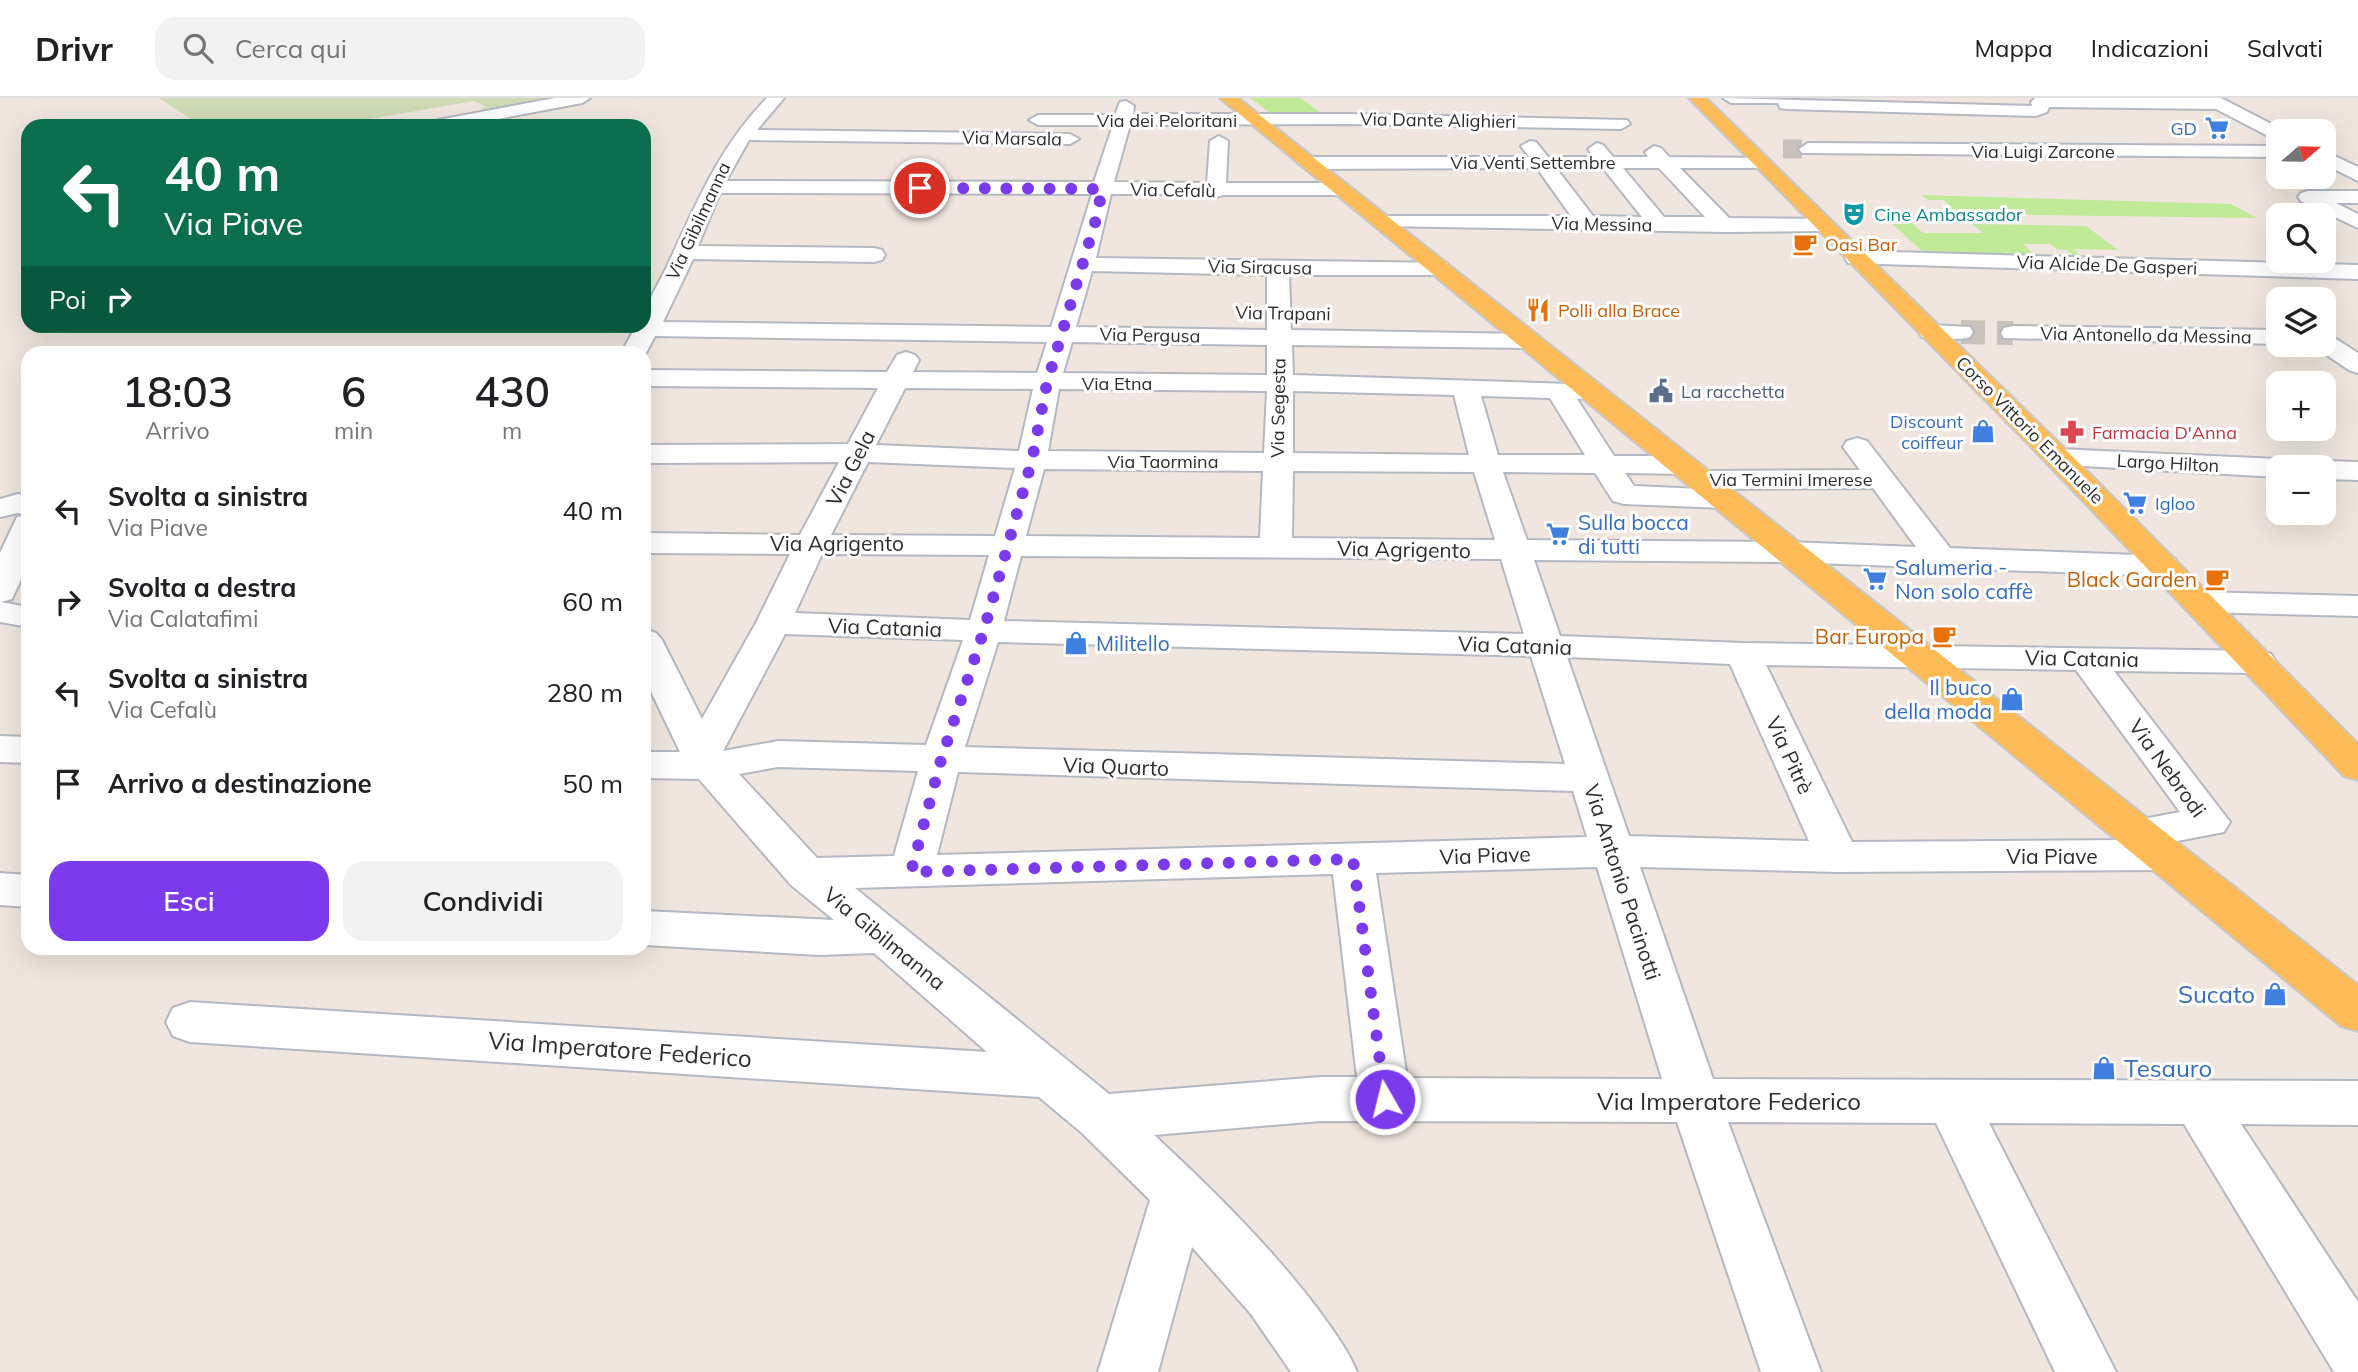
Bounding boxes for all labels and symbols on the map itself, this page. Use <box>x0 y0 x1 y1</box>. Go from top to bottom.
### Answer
street label: Via Dante Alighieri <box>1360 107 1516 133</box>
street label: Via dei Peloritani <box>1097 109 1237 132</box>
supermarket icon: GD <box>2203 114 2231 142</box>
place label: GD <box>2170 117 2197 140</box>
north arrow <box>2266 119 2336 189</box>
street label: Via Marsala <box>962 126 1062 150</box>
street label: Via Luigi Zarcone <box>1971 140 2115 163</box>
street label: Via Venti Settembre <box>1450 151 1616 174</box>
street label: Via Gibilmanna <box>661 158 735 284</box>
pin <box>890 158 950 218</box>
street label: Via Cefalù <box>1130 178 1216 202</box>
theatre icon: Cine Ambassador <box>1840 200 1868 228</box>
place label: Cine Ambassador <box>1874 203 2023 226</box>
street label: Via Messina <box>1551 212 1653 236</box>
cafe icon: Oasi Bar <box>1791 230 1819 258</box>
place label: Oasi Bar <box>1825 233 1898 256</box>
street label: Via Alcide De Gasperi <box>2016 250 2198 280</box>
street label: Via Siracusa <box>1208 255 1312 279</box>
restaurant icon: Polli alla Brace <box>1524 296 1552 324</box>
place label: Polli alla Brace <box>1558 299 1680 322</box>
street label: Via Trapani <box>1235 301 1331 325</box>
street label: Via Antonello da Messina <box>2040 322 2252 348</box>
street label: Via Pergusa <box>1099 323 1201 347</box>
street label: Corso Vittorio Emanuele <box>1951 351 2109 509</box>
street label: Via Segesta <box>1266 358 1290 458</box>
street label: Via Etna <box>1082 372 1152 395</box>
public building icon: La racchetta <box>1647 377 1675 405</box>
place label: La racchetta <box>1681 380 1785 403</box>
place label: Discount coiffeur <box>1890 410 1963 454</box>
shop icon: Discount coiffeur <box>1969 417 1997 445</box>
pharmacy icon: Farmacia D'Anna <box>2058 418 2086 446</box>
place label: Farmacia D'Anna <box>2092 421 2237 444</box>
street label: Via Gela <box>820 426 880 510</box>
street label: Largo Hilton <box>2116 449 2220 477</box>
street label: Via Taormina <box>1108 450 1218 473</box>
street label: Via Termini Imerese <box>1710 468 1872 491</box>
supermarket icon: Igloo <box>2121 489 2149 517</box>
place label: Igloo <box>2155 492 2195 515</box>
place label: Sulla bocca di tutti <box>1578 509 1689 559</box>
supermarket icon: Sulla bocca di tutti <box>1544 520 1572 548</box>
street label: Via Agrigento <box>770 530 904 556</box>
street label: Via Agrigento <box>1337 535 1471 563</box>
place label: Salumeria - Non solo caffè <box>1895 554 2033 604</box>
supermarket icon: Salumeria - Non solo caffè <box>1861 565 1889 593</box>
cafe icon: Black Garden <box>2203 565 2231 593</box>
place label: Black Garden <box>2067 566 2197 592</box>
street label: Via Catania <box>827 612 943 642</box>
cafe icon: Bar Europa <box>1930 622 1958 650</box>
place label: Bar Europa <box>1815 623 1924 649</box>
shop icon: Militello <box>1062 629 1090 657</box>
place label: Militello <box>1096 630 1170 656</box>
street label: Via Catania <box>1457 630 1573 660</box>
street label: Via Catania <box>2025 644 2139 672</box>
place label: Il buco della moda <box>1884 674 1992 724</box>
shop icon: Il buco della moda <box>1998 685 2026 713</box>
street label: Via Pitrè <box>1761 712 1819 798</box>
street label: Via Nebrodi <box>2124 714 2212 822</box>
street label: Via Quarto <box>1063 751 1169 781</box>
street label: Via Antonio Pacinotti <box>1579 781 1667 983</box>
street label: Via Piave <box>1439 840 1531 870</box>
street label: Via Piave <box>2006 843 2098 869</box>
street label: Via Gibilmanna <box>819 881 951 995</box>
place label: Sucato <box>2178 979 2255 1009</box>
shop icon: Sucato <box>2261 980 2289 1008</box>
street label: Via Imperatore Federico <box>487 1025 753 1073</box>
place label: Tesauro <box>2124 1053 2212 1083</box>
shop icon: Tesauro <box>2090 1054 2118 1082</box>
position arrow <box>1348 1062 1422 1136</box>
street label: Via Imperatore Federico <box>1597 1086 1861 1116</box>

